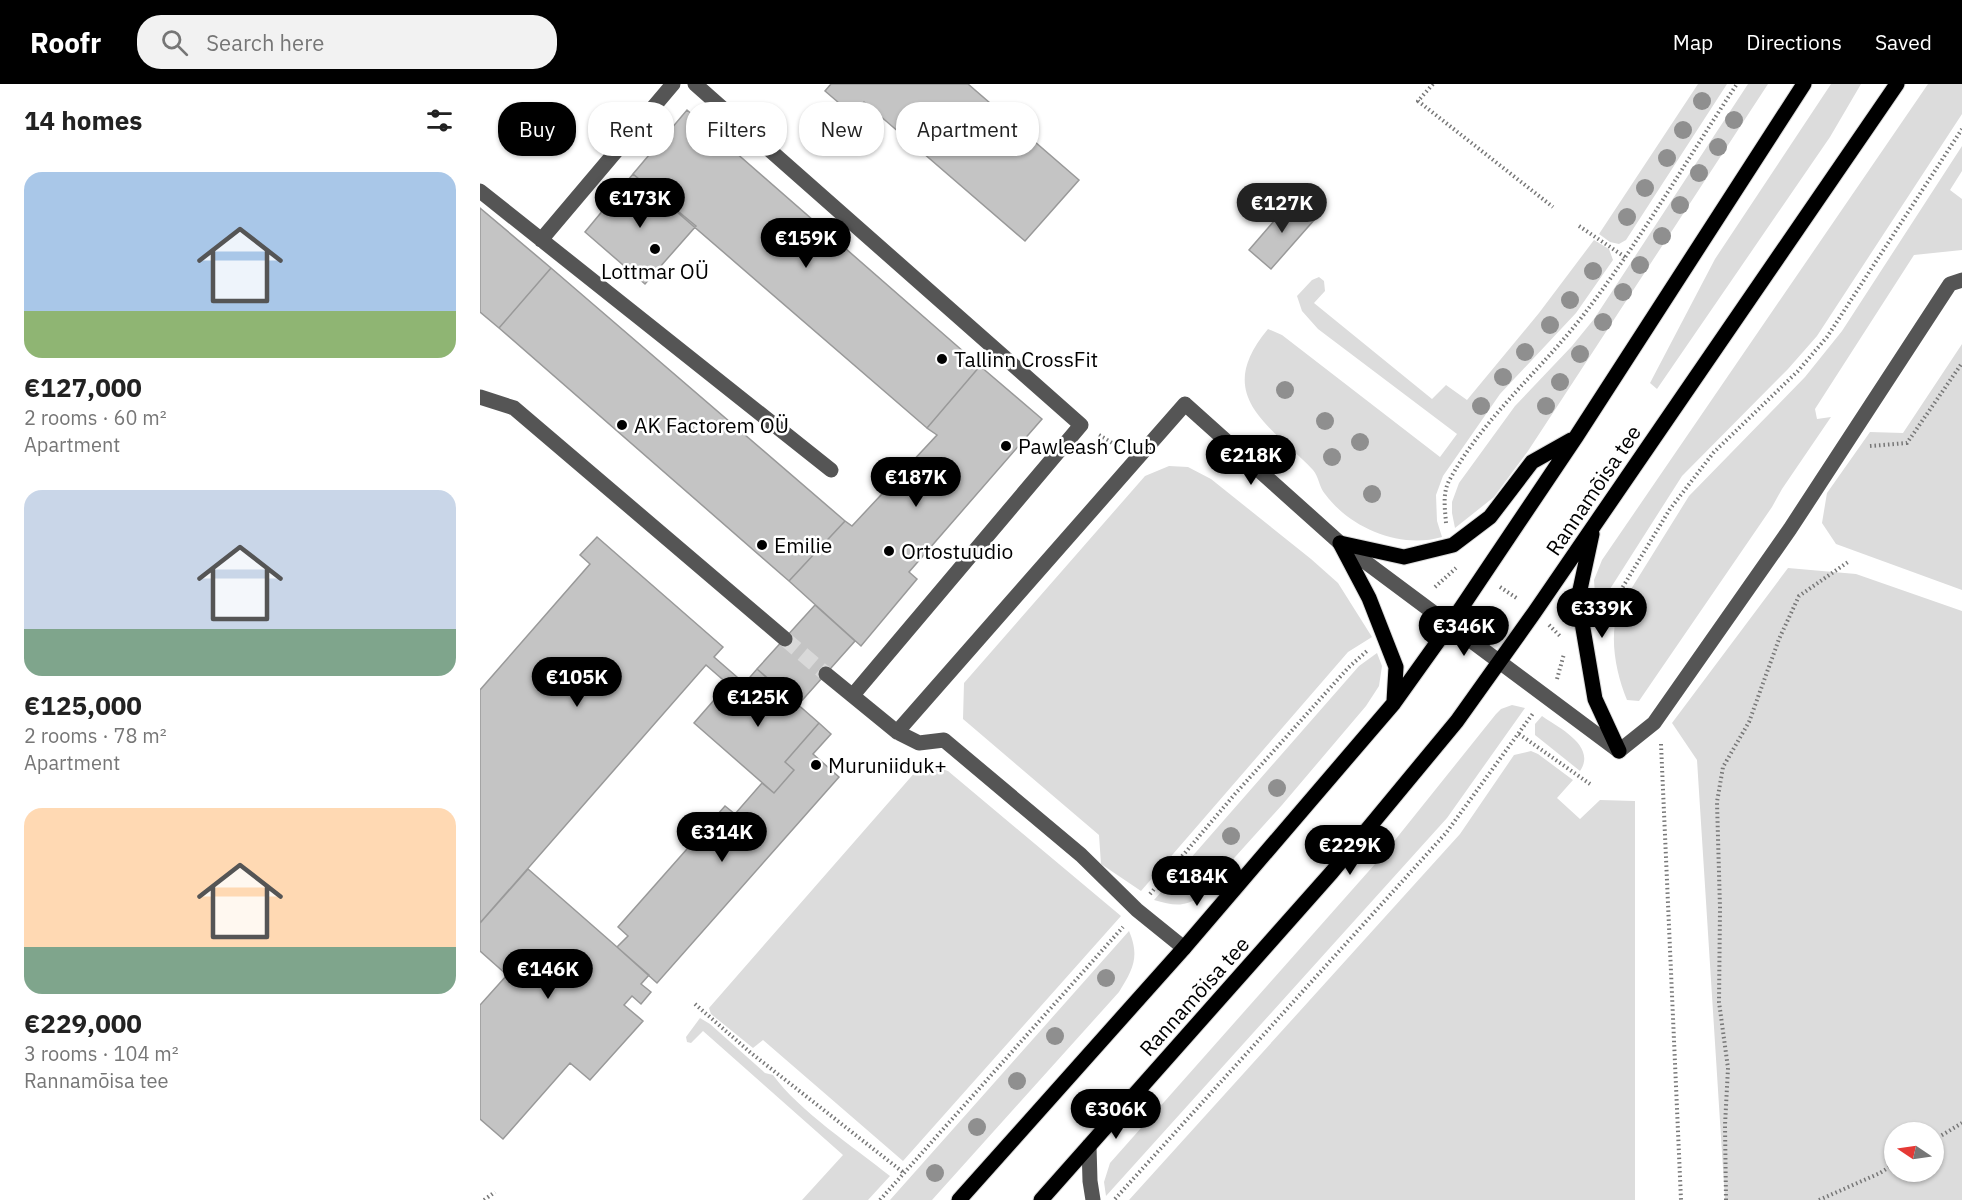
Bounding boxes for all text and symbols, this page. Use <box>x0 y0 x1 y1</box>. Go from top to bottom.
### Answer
search box <box>137 15 557 69</box>
text: Roofr <box>30 24 101 61</box>
icon: search <box>158 26 191 59</box>
text: Search here <box>206 28 324 57</box>
text: Map <box>1673 28 1713 56</box>
text: Directions <box>1746 28 1842 56</box>
text: Saved <box>1875 28 1932 56</box>
chip: Buy <box>498 102 576 156</box>
chip: Rent <box>588 102 674 156</box>
chip: Filters <box>686 102 787 156</box>
chip: New <box>799 102 884 156</box>
chip: Apartment <box>896 102 1039 156</box>
text: 14 homes <box>24 103 142 137</box>
icon: filters <box>423 104 456 137</box>
pin: €173K <box>598 178 682 229</box>
pin: €127K <box>1240 183 1324 234</box>
text: €173K <box>609 184 671 211</box>
text: €127K <box>1251 189 1313 216</box>
icon: home <box>186 211 294 319</box>
pin: €159K <box>764 218 848 269</box>
text: €159K <box>775 224 837 251</box>
marker: Lottmar OÜ <box>648 242 662 256</box>
place label: Lottmar OÜ <box>601 257 709 285</box>
place label: Tallinn CrossFit <box>954 345 1098 373</box>
marker: Tallinn CrossFit <box>935 352 949 366</box>
text: €127,000 <box>24 370 142 404</box>
text: 2 rooms · 60 m² <box>24 404 167 431</box>
place label: AK Factorem OÜ <box>634 411 789 439</box>
marker: AK Factorem OÜ <box>615 418 629 432</box>
street label: Rannamõisa tee <box>1539 419 1647 561</box>
text: Apartment <box>24 431 120 458</box>
place label: Pawleash Club <box>1018 432 1156 460</box>
pin: €218K <box>1209 435 1293 486</box>
marker: Pawleash Club <box>999 439 1013 453</box>
text: €218K <box>1220 441 1282 468</box>
pin: €187K <box>874 457 958 508</box>
text: €187K <box>885 463 947 490</box>
icon: home <box>186 529 294 637</box>
place label: Emilie <box>774 531 832 559</box>
place label: Ortostuudio <box>901 537 1013 565</box>
marker: Emilie <box>755 538 769 552</box>
marker: Ortostuudio <box>882 544 896 558</box>
pin: €339K <box>1560 588 1644 639</box>
text: €339K <box>1571 594 1633 621</box>
pin: €346K <box>1422 606 1506 657</box>
text: €346K <box>1433 612 1495 639</box>
pin: €105K <box>535 657 619 708</box>
text: €105K <box>546 663 608 690</box>
pin: €125K <box>716 677 800 728</box>
text: €125K <box>727 683 789 710</box>
text: €125,000 <box>24 688 142 722</box>
text: 2 rooms · 78 m² <box>24 722 167 749</box>
text: Apartment <box>24 749 120 776</box>
place label: Muruniiduk+ <box>828 751 947 779</box>
marker: Muruniiduk+ <box>809 758 823 772</box>
pin: €314K <box>680 812 764 863</box>
text: €314K <box>691 818 753 845</box>
pin: €229K <box>1308 825 1392 876</box>
text: €229K <box>1319 831 1381 858</box>
icon: home <box>186 847 294 955</box>
pin: €184K <box>1155 856 1239 907</box>
text: €184K <box>1166 862 1228 889</box>
street label: Rannamõisa tee <box>1133 930 1255 1062</box>
pin: €146K <box>506 949 590 1000</box>
text: €146K <box>517 955 579 982</box>
text: €229,000 <box>24 1006 142 1040</box>
text: 3 rooms · 104 m² <box>24 1040 179 1067</box>
text: Rannamõisa tee <box>24 1067 168 1094</box>
pin: €306K <box>1074 1089 1158 1140</box>
text: €306K <box>1085 1095 1147 1122</box>
north arrow <box>1884 1122 1944 1182</box>
map controls <box>1884 1122 1944 1182</box>

